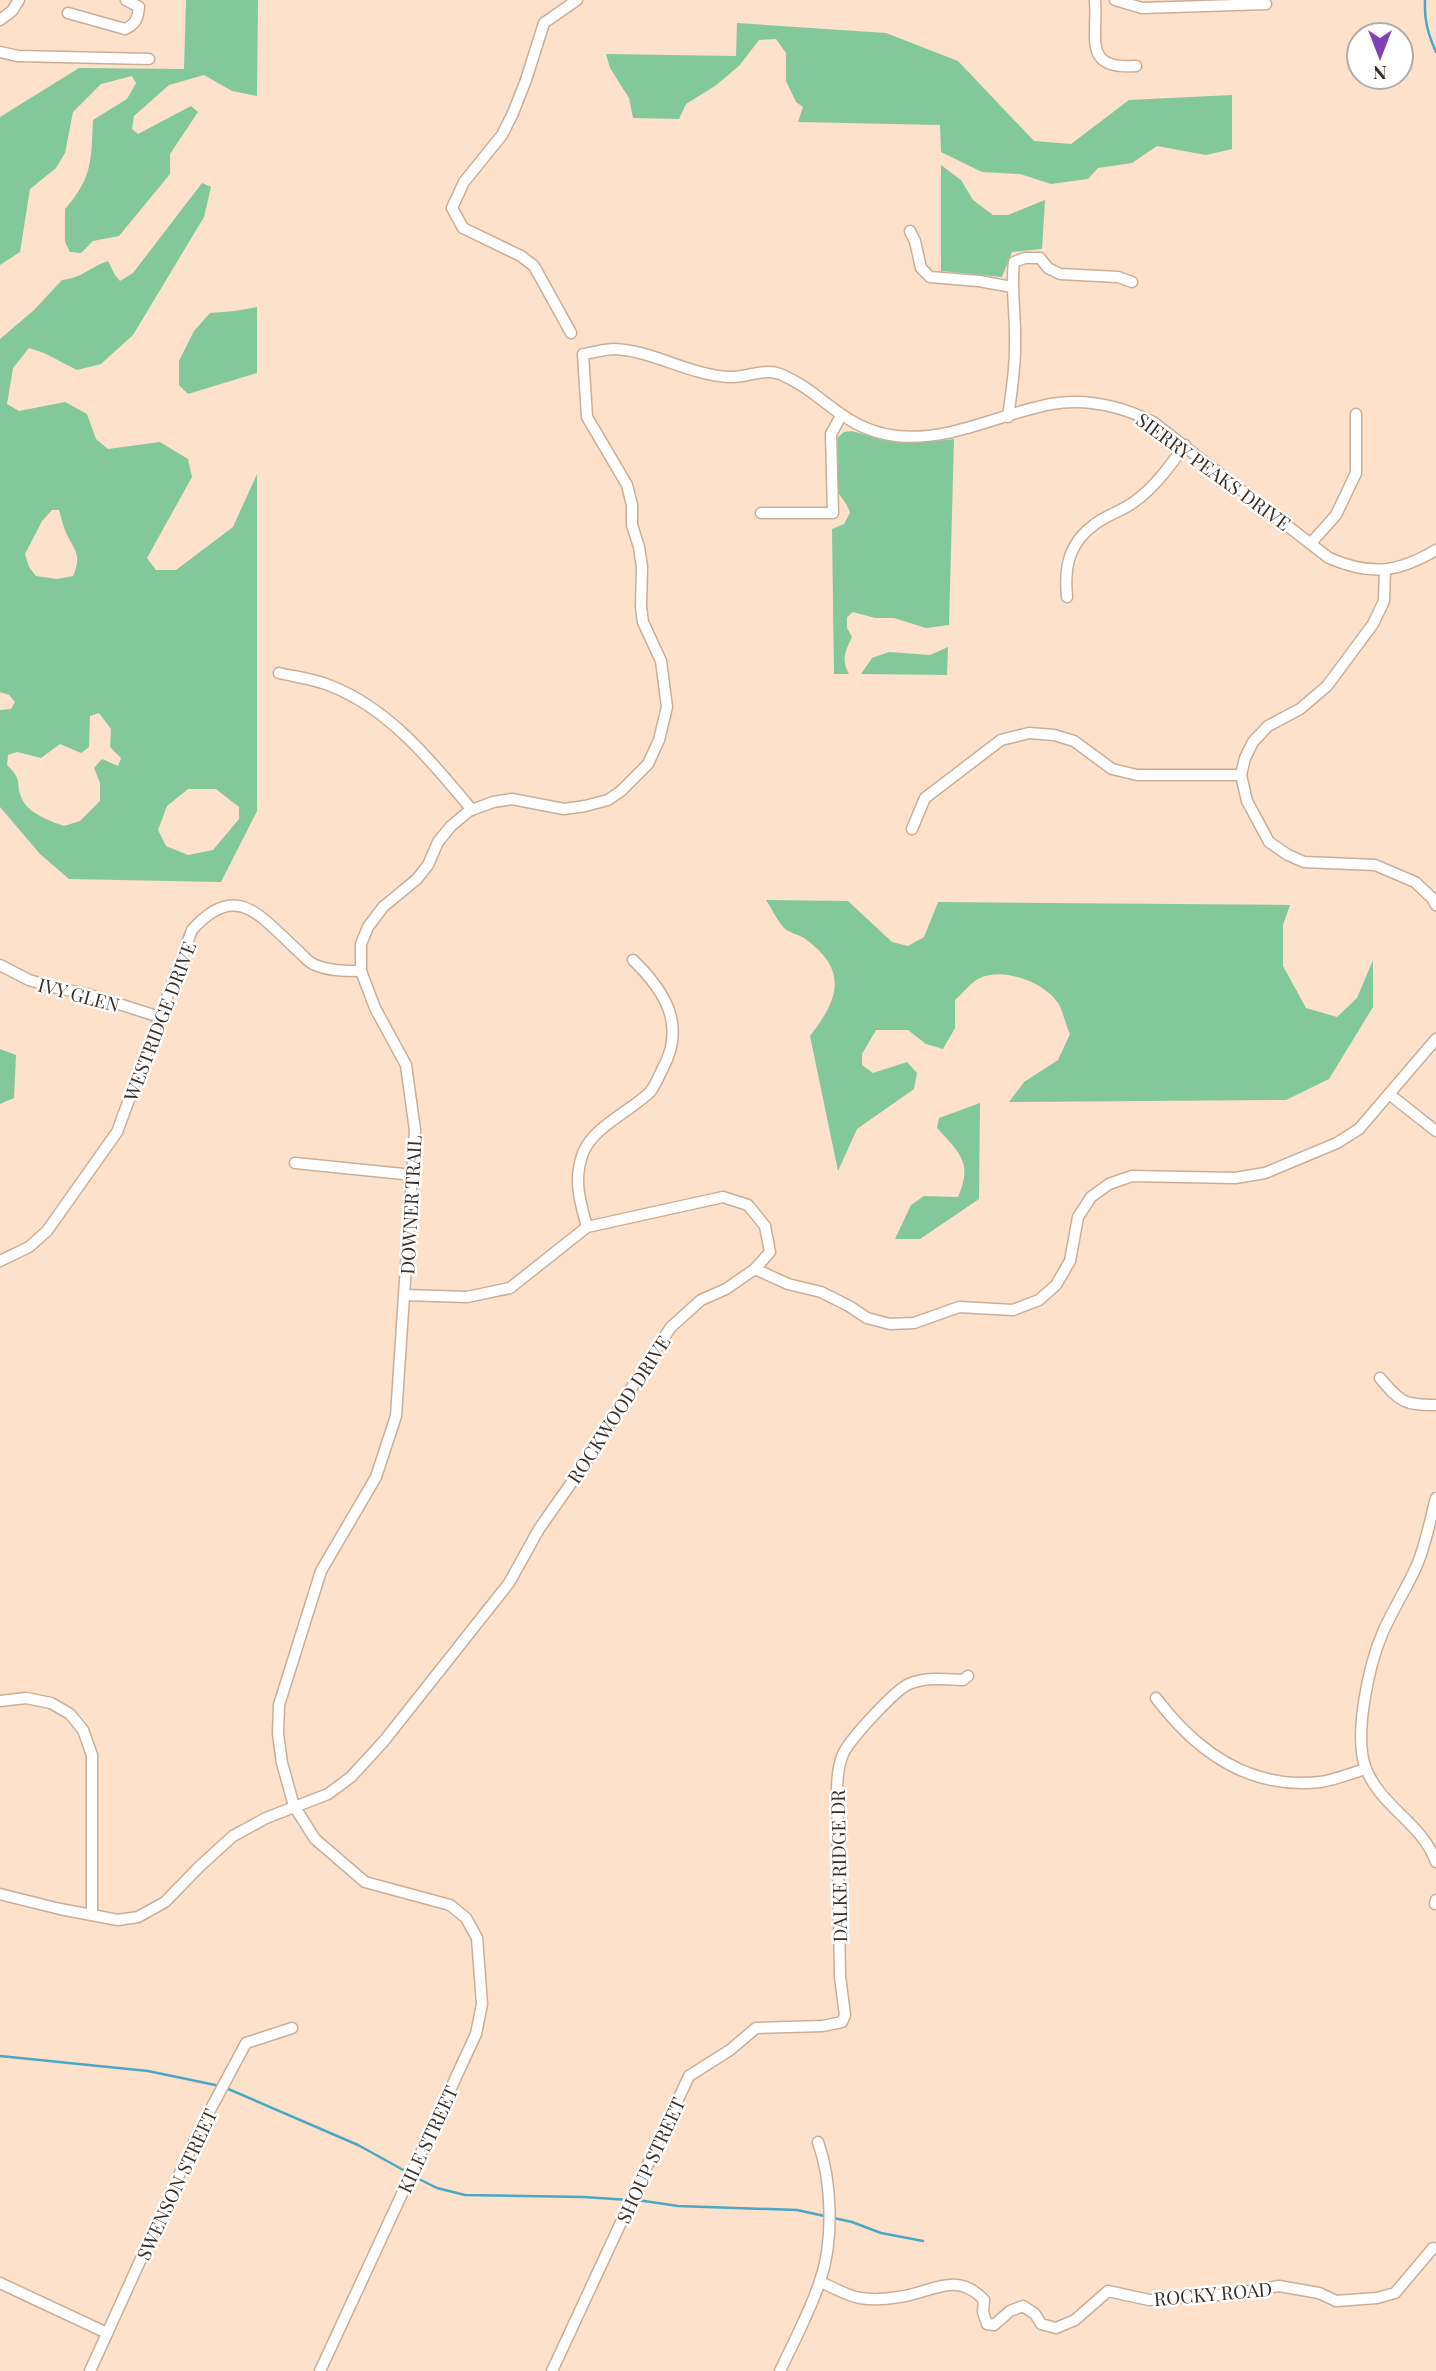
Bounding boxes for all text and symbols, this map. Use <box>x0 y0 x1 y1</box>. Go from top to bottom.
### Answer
north arrow <box>1345 21 1415 91</box>
text: N <box>1373 61 1387 87</box>
street label: SIERRY PEAKS DRIVE <box>1132 406 1296 536</box>
street label: WESTRIDGE DRIVE <box>116 938 201 1105</box>
street label: IVY GLEN <box>35 971 123 1017</box>
street label: DOWNER TRAIL <box>393 1135 427 1275</box>
street label: ROCKWOOD DRIVE <box>560 1330 676 1488</box>
street label: DALKE RIDGE DR <box>824 1789 852 1943</box>
street label: KILE STREET <box>391 2081 463 2197</box>
street label: SHOUP STREET <box>609 2093 691 2227</box>
street label: SWENSON STREET <box>130 2104 223 2264</box>
street label: ROCKY ROAD <box>1153 2275 1273 2311</box>

